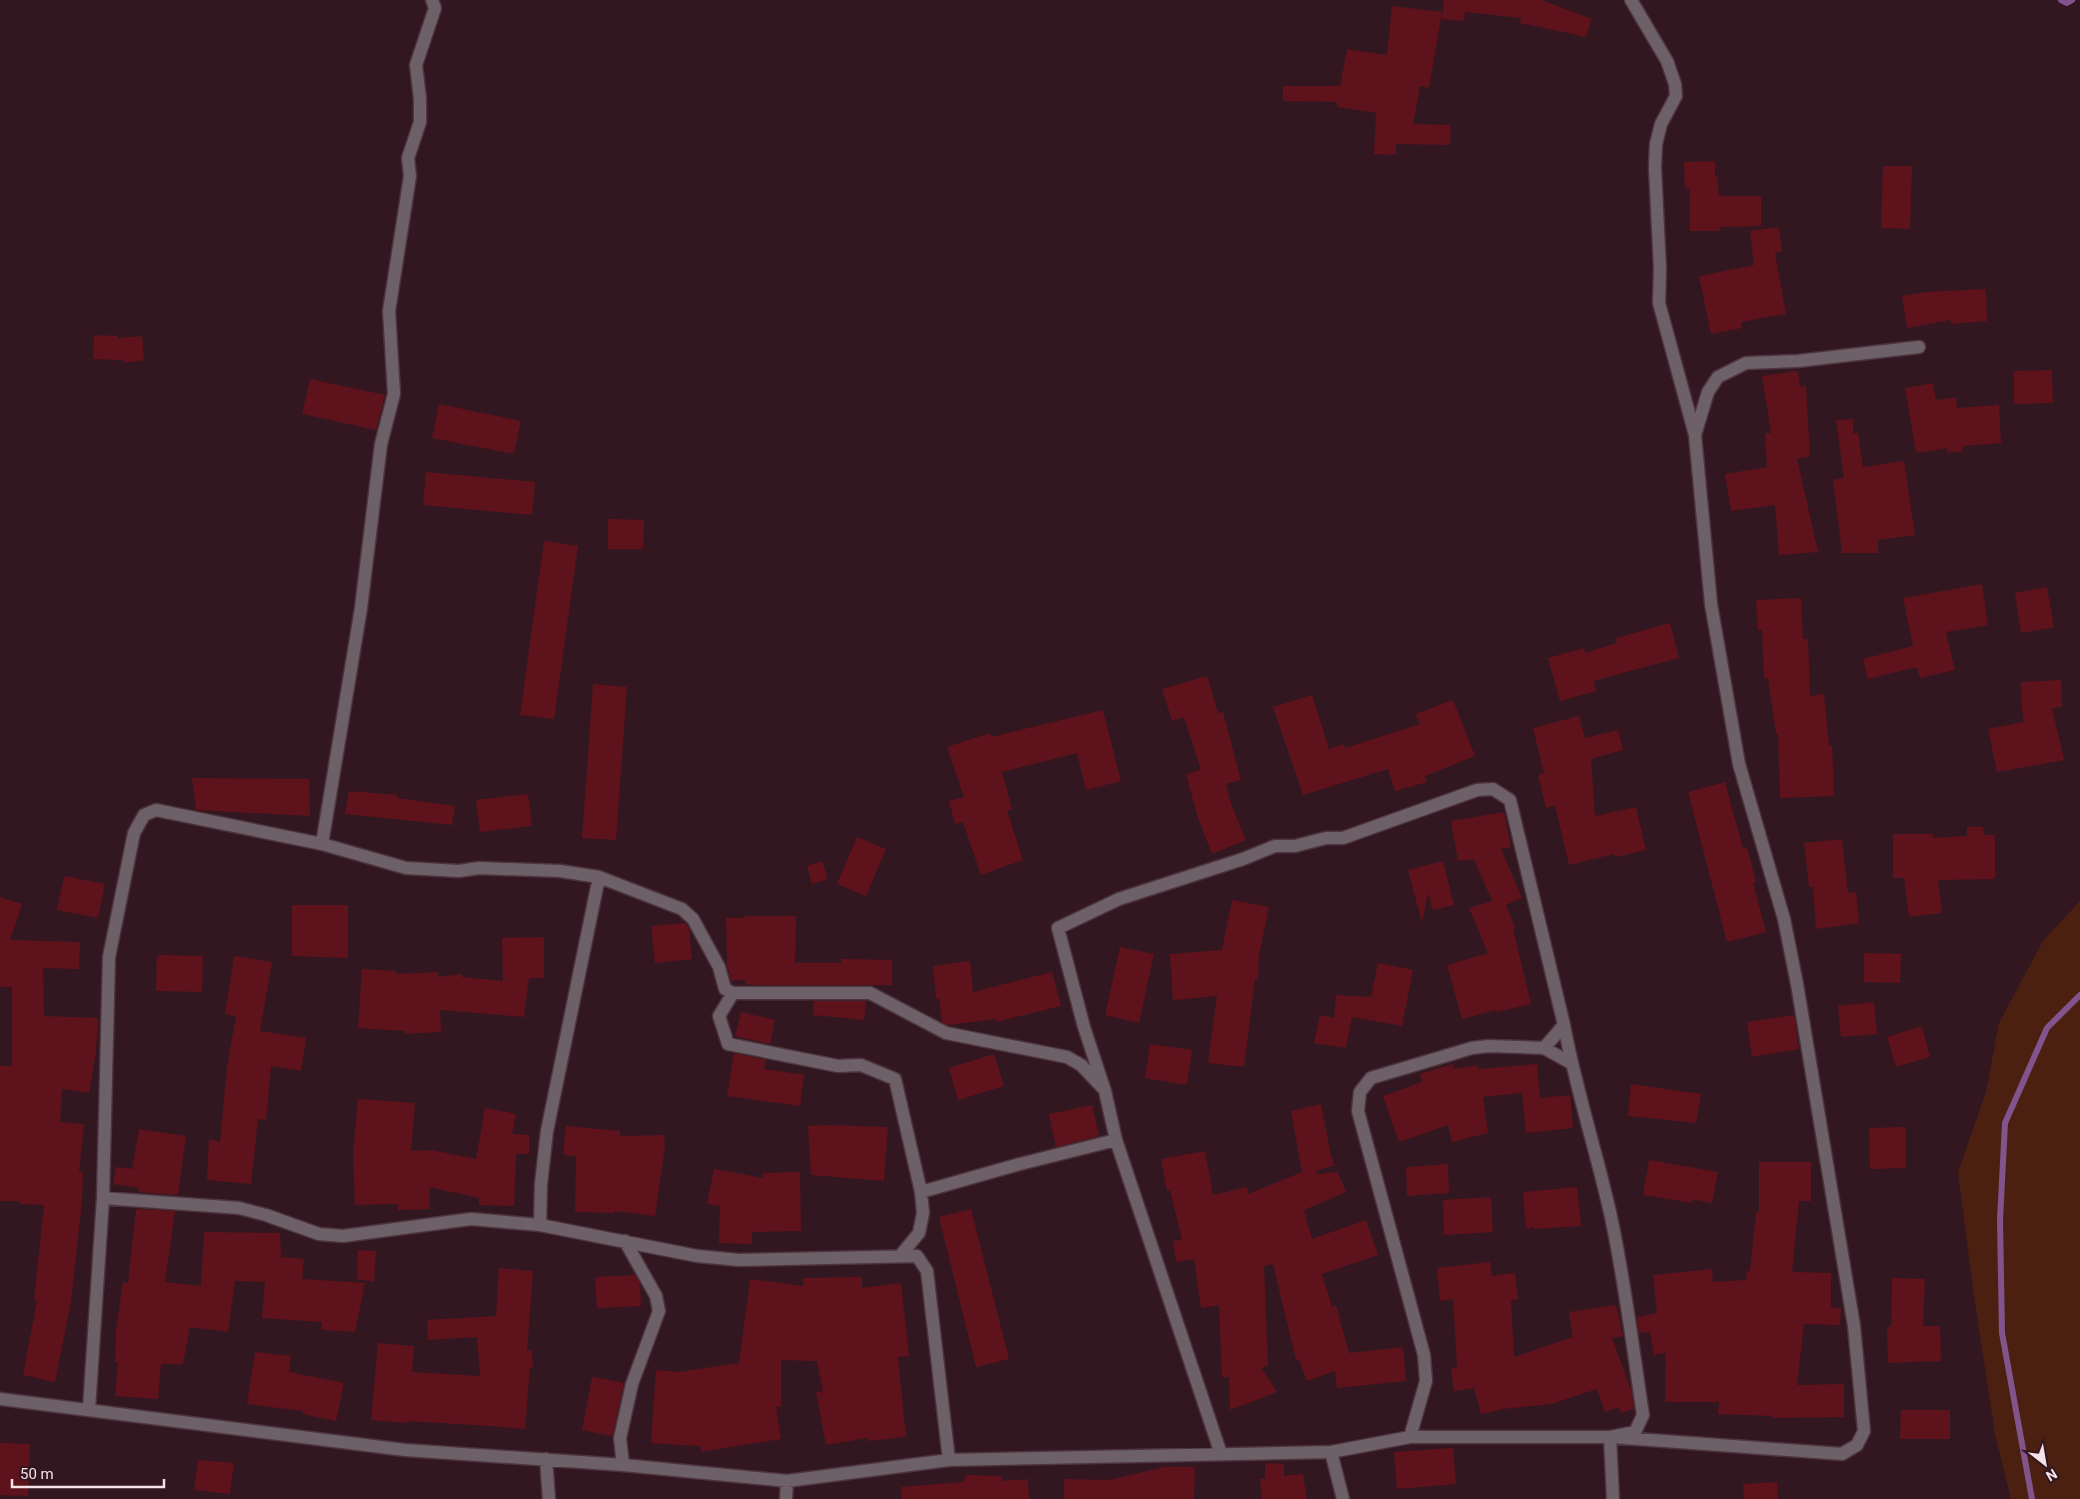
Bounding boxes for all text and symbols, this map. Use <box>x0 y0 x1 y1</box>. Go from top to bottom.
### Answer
north arrow <box>2020 1439 2070 1489</box>
scale bar <box>12 1456 165 1488</box>
text: 50 m <box>20 1465 54 1483</box>
text: N <box>2043 1466 2060 1485</box>

